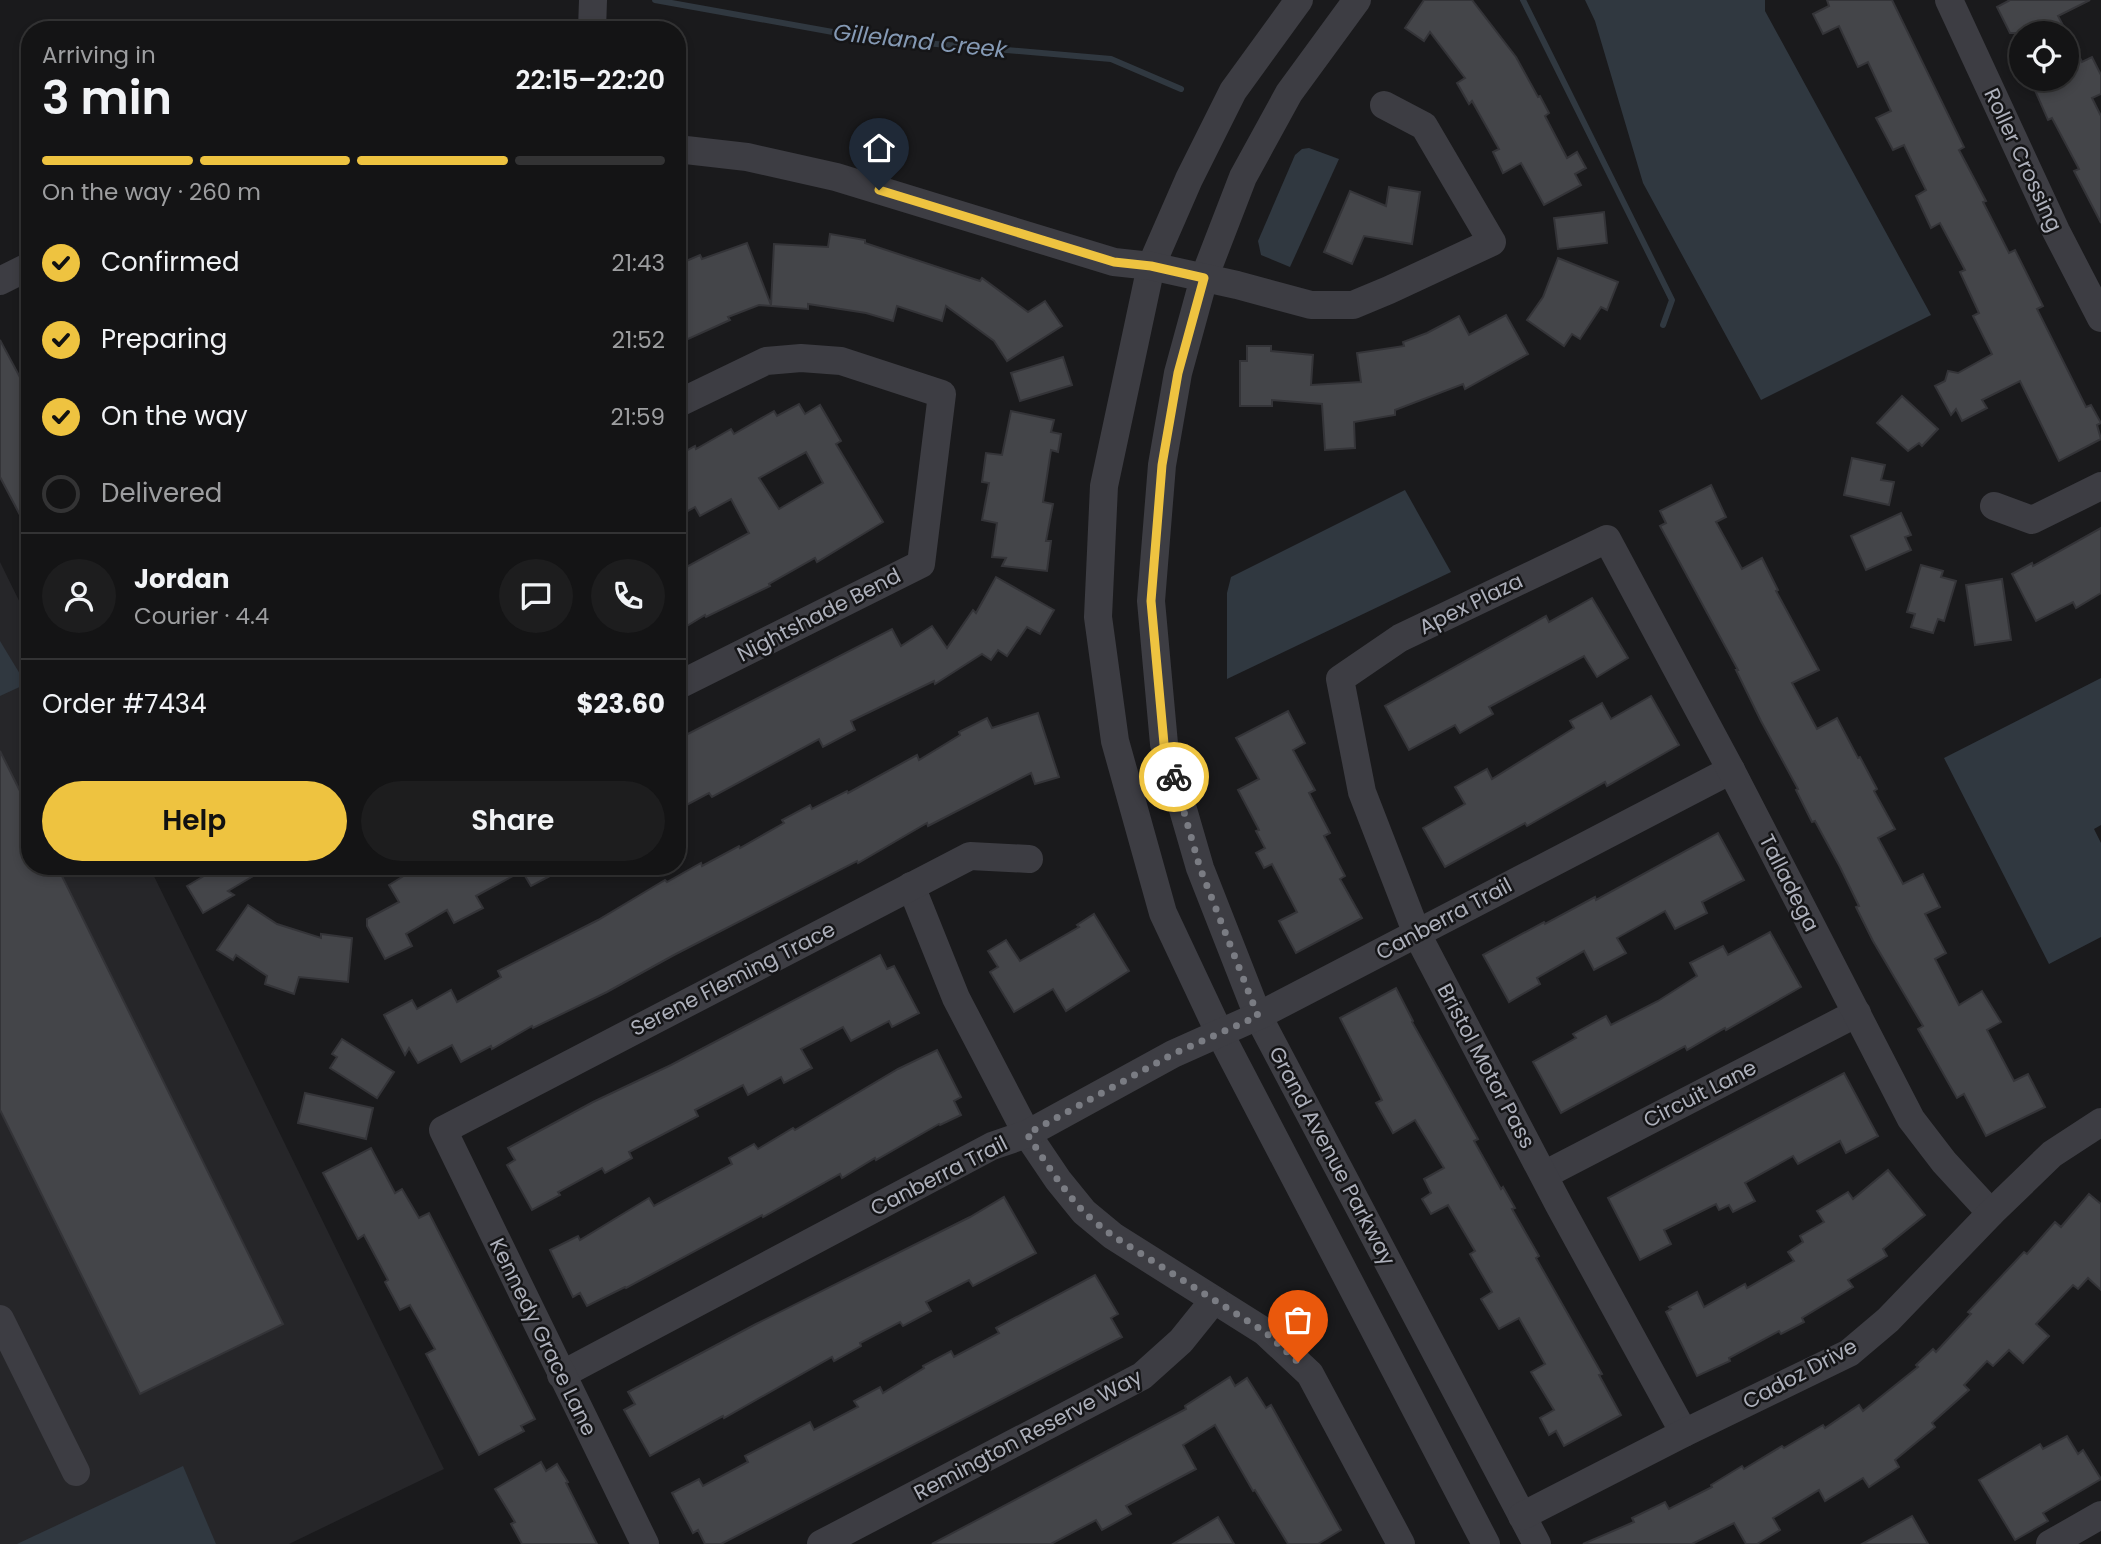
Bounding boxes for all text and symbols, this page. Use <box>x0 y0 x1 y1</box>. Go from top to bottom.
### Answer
water label: Gilleland Creek <box>832 16 1009 66</box>
map controls <box>2009 21 2079 91</box>
button: locate <box>2009 21 2079 91</box>
text: Arriving in <box>42 39 156 71</box>
text: 22:15–22:20 <box>515 62 665 98</box>
text: 3 min <box>42 66 172 130</box>
street label: Roller Crossing <box>1978 83 2069 236</box>
pin <box>849 118 909 190</box>
icon: home <box>860 129 898 167</box>
text: On the way · 260 m <box>42 176 261 208</box>
icon: check <box>42 244 80 282</box>
text: Confirmed <box>101 244 239 280</box>
text: 21:43 <box>612 247 665 279</box>
icon: check <box>42 321 80 359</box>
text: Preparing <box>101 321 227 357</box>
text: 21:52 <box>612 324 665 356</box>
icon: check <box>42 398 80 436</box>
text: On the way <box>101 398 248 434</box>
text: 21:59 <box>611 401 665 433</box>
text: Delivered <box>101 475 222 511</box>
button: person <box>42 559 116 633</box>
button: chat <box>499 559 573 633</box>
button: phone <box>591 559 665 633</box>
text: Jordan <box>134 561 230 597</box>
street label: Nightshade Bend <box>732 561 906 668</box>
street label: Apex Plaza <box>1414 566 1528 641</box>
text: Courier · 4.4 <box>134 600 269 632</box>
text: Order #7434 <box>42 686 207 722</box>
text: $23.60 <box>576 686 665 722</box>
courier <box>1139 742 1209 812</box>
icon: bike <box>1155 758 1193 796</box>
button: Help <box>42 781 347 861</box>
button: Share <box>361 781 665 861</box>
street label: Talladega <box>1753 829 1826 936</box>
street label: Canberra Trail <box>1371 870 1517 967</box>
street label: Serene Fleming Trace <box>625 914 840 1043</box>
street label: Bristol Motor Pass <box>1431 978 1542 1153</box>
street label: Grand Avenue Parkway <box>1262 1041 1403 1271</box>
street label: Circuit Lane <box>1638 1053 1761 1135</box>
street label: Canberra Trail <box>865 1129 1012 1223</box>
street label: Kennedy Grace Lane <box>483 1233 604 1440</box>
pin <box>1268 1290 1328 1362</box>
icon: bag <box>1279 1301 1317 1339</box>
street label: Cadoz Drive <box>1737 1331 1862 1416</box>
street label: Remington Reserve Way <box>908 1362 1147 1507</box>

